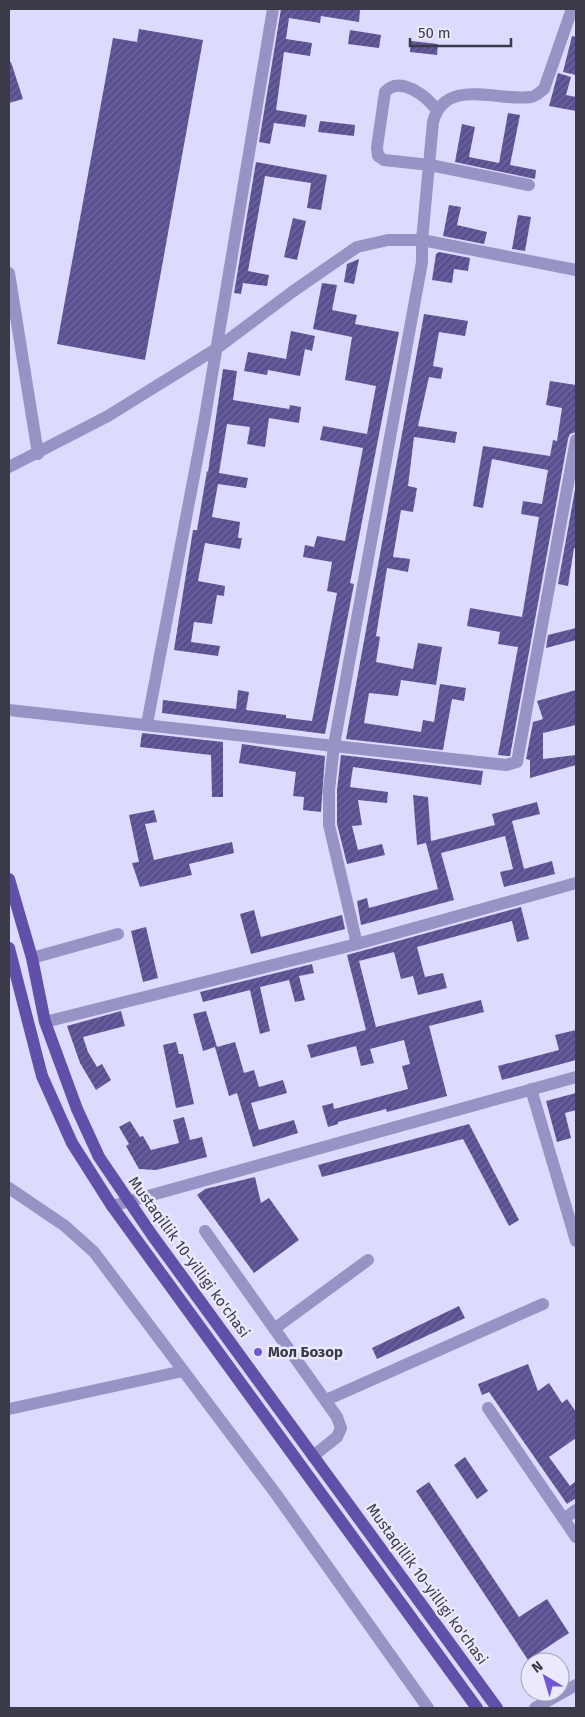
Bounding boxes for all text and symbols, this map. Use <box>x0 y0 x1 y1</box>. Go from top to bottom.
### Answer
scale bar <box>410 15 511 47</box>
text: 50 m <box>418 24 451 42</box>
street label: Mustaqillik 10-yilligi ko'chasi <box>125 1173 253 1341</box>
place label: Мол Бозор <box>268 1343 343 1361</box>
marker: Мол Бозор <box>252 1346 264 1358</box>
street label: Mustaqillik 10-yilligi ko'chasi <box>363 1500 491 1668</box>
north arrow <box>520 1652 570 1702</box>
text: N <box>528 1658 546 1677</box>

